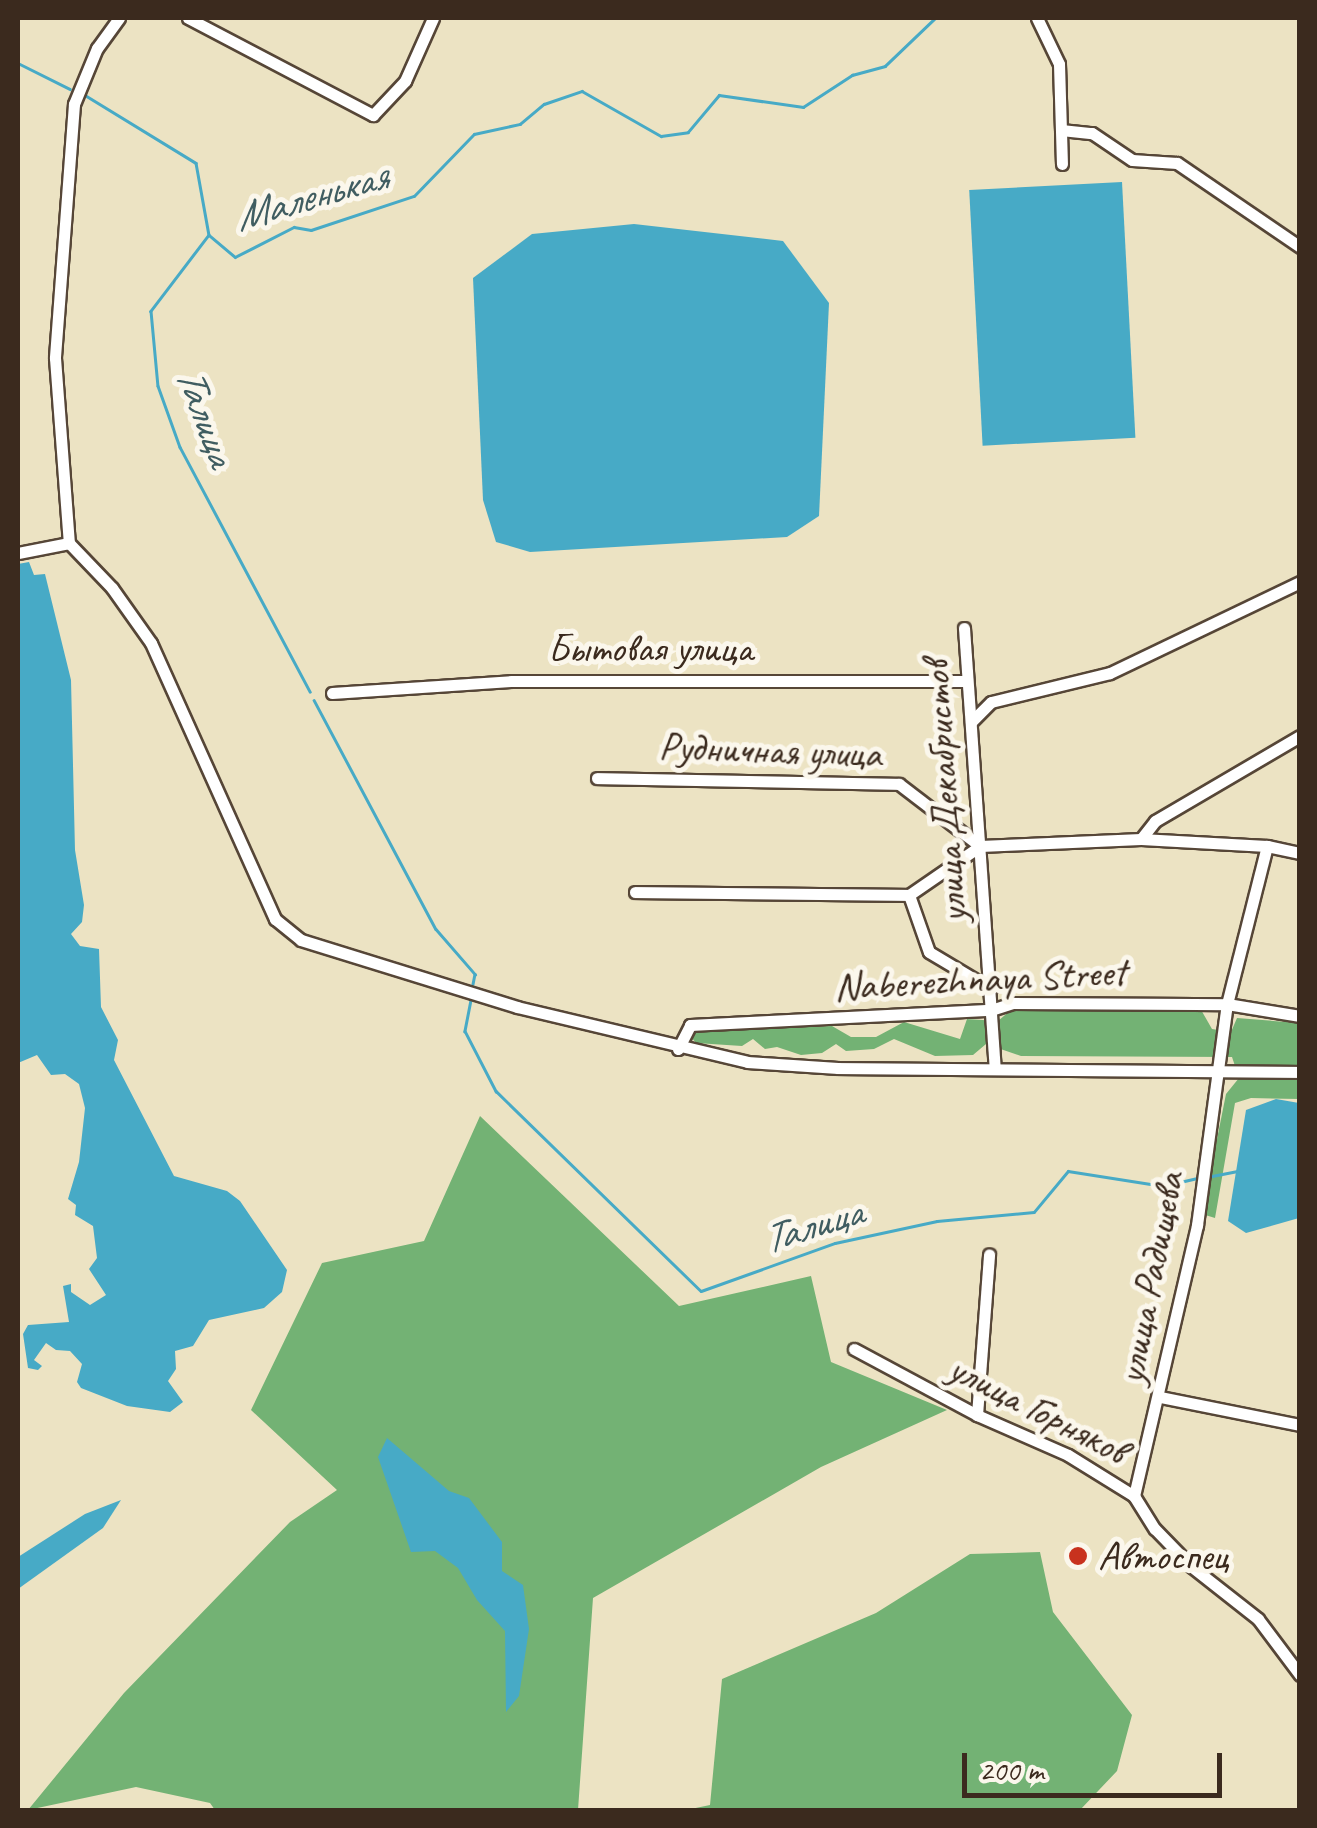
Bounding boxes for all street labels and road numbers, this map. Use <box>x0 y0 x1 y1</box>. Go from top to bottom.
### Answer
street label: Бытовая улица <box>548 624 752 672</box>
street label: улица Декабристов <box>911 658 977 926</box>
street label: Рудничная улица <box>656 722 884 778</box>
street label: Naberezhnaya Street <box>833 947 1127 1011</box>
street label: улица Радищева <box>1106 1166 1194 1390</box>
street label: улица Горняков <box>941 1344 1135 1474</box>

